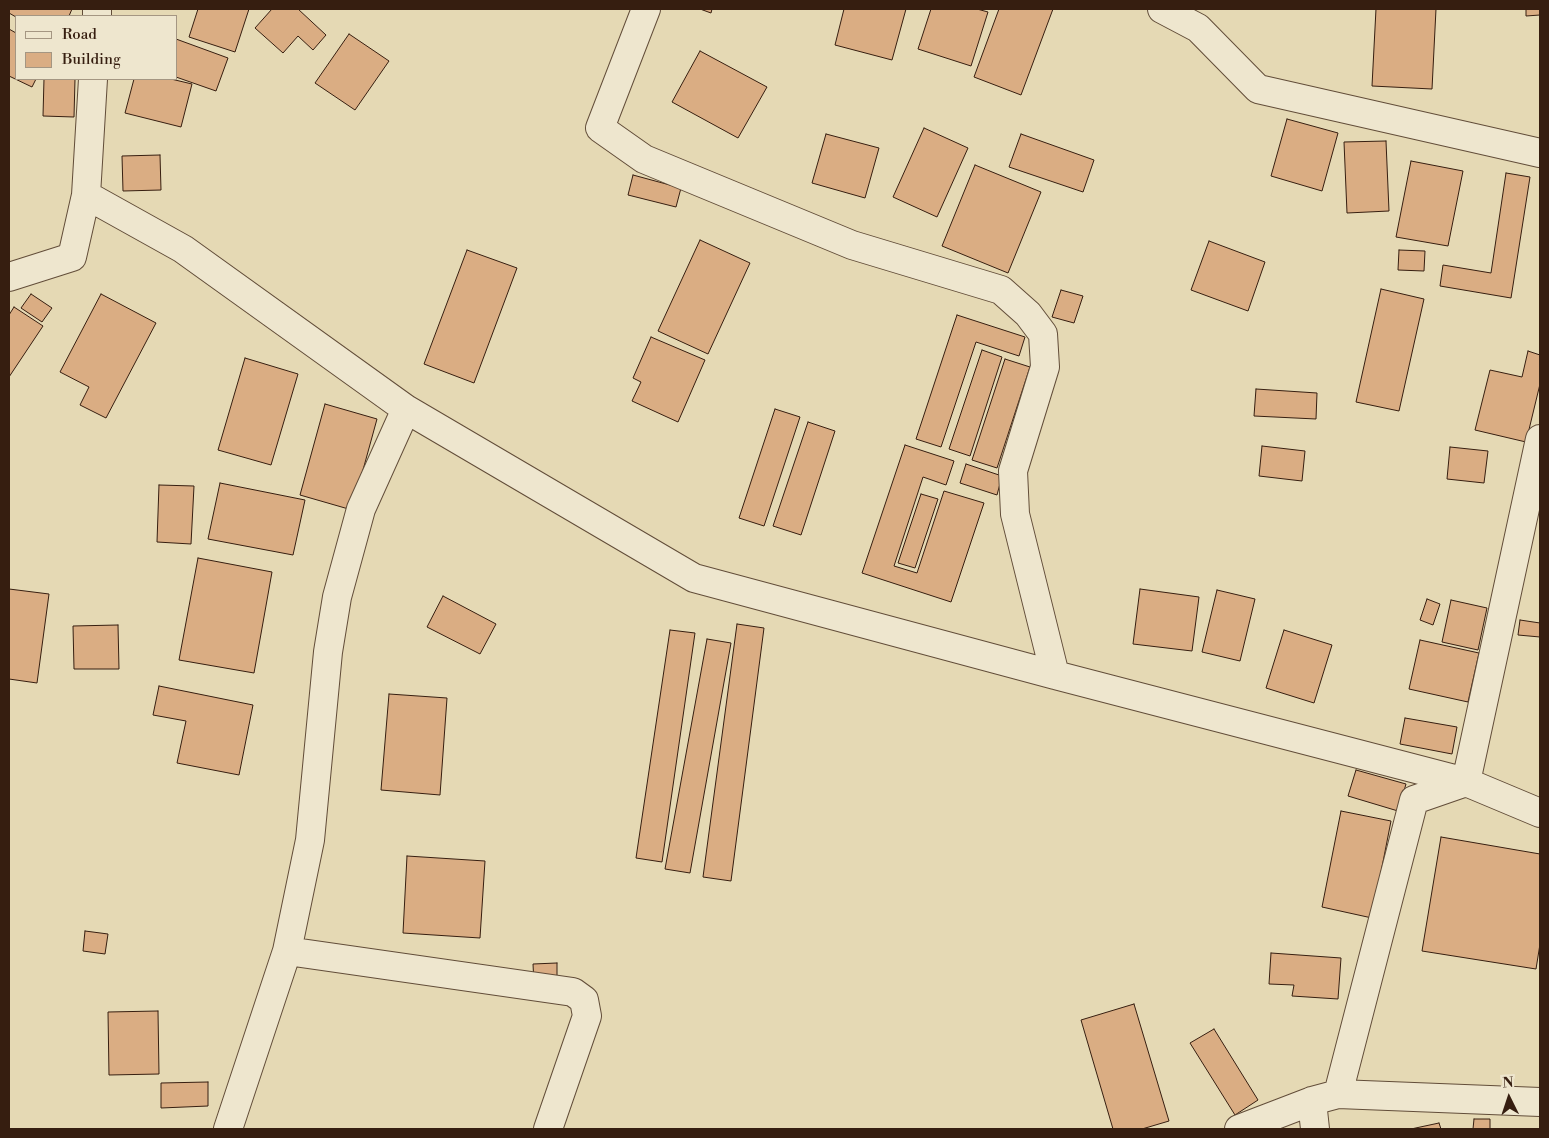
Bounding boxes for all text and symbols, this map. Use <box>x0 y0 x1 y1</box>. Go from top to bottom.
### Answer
legend <box>15 15 178 80</box>
text: Road <box>62 25 97 44</box>
text: Building <box>62 50 121 69</box>
north arrow <box>1484 1073 1534 1123</box>
text: N <box>1502 1074 1514 1092</box>

